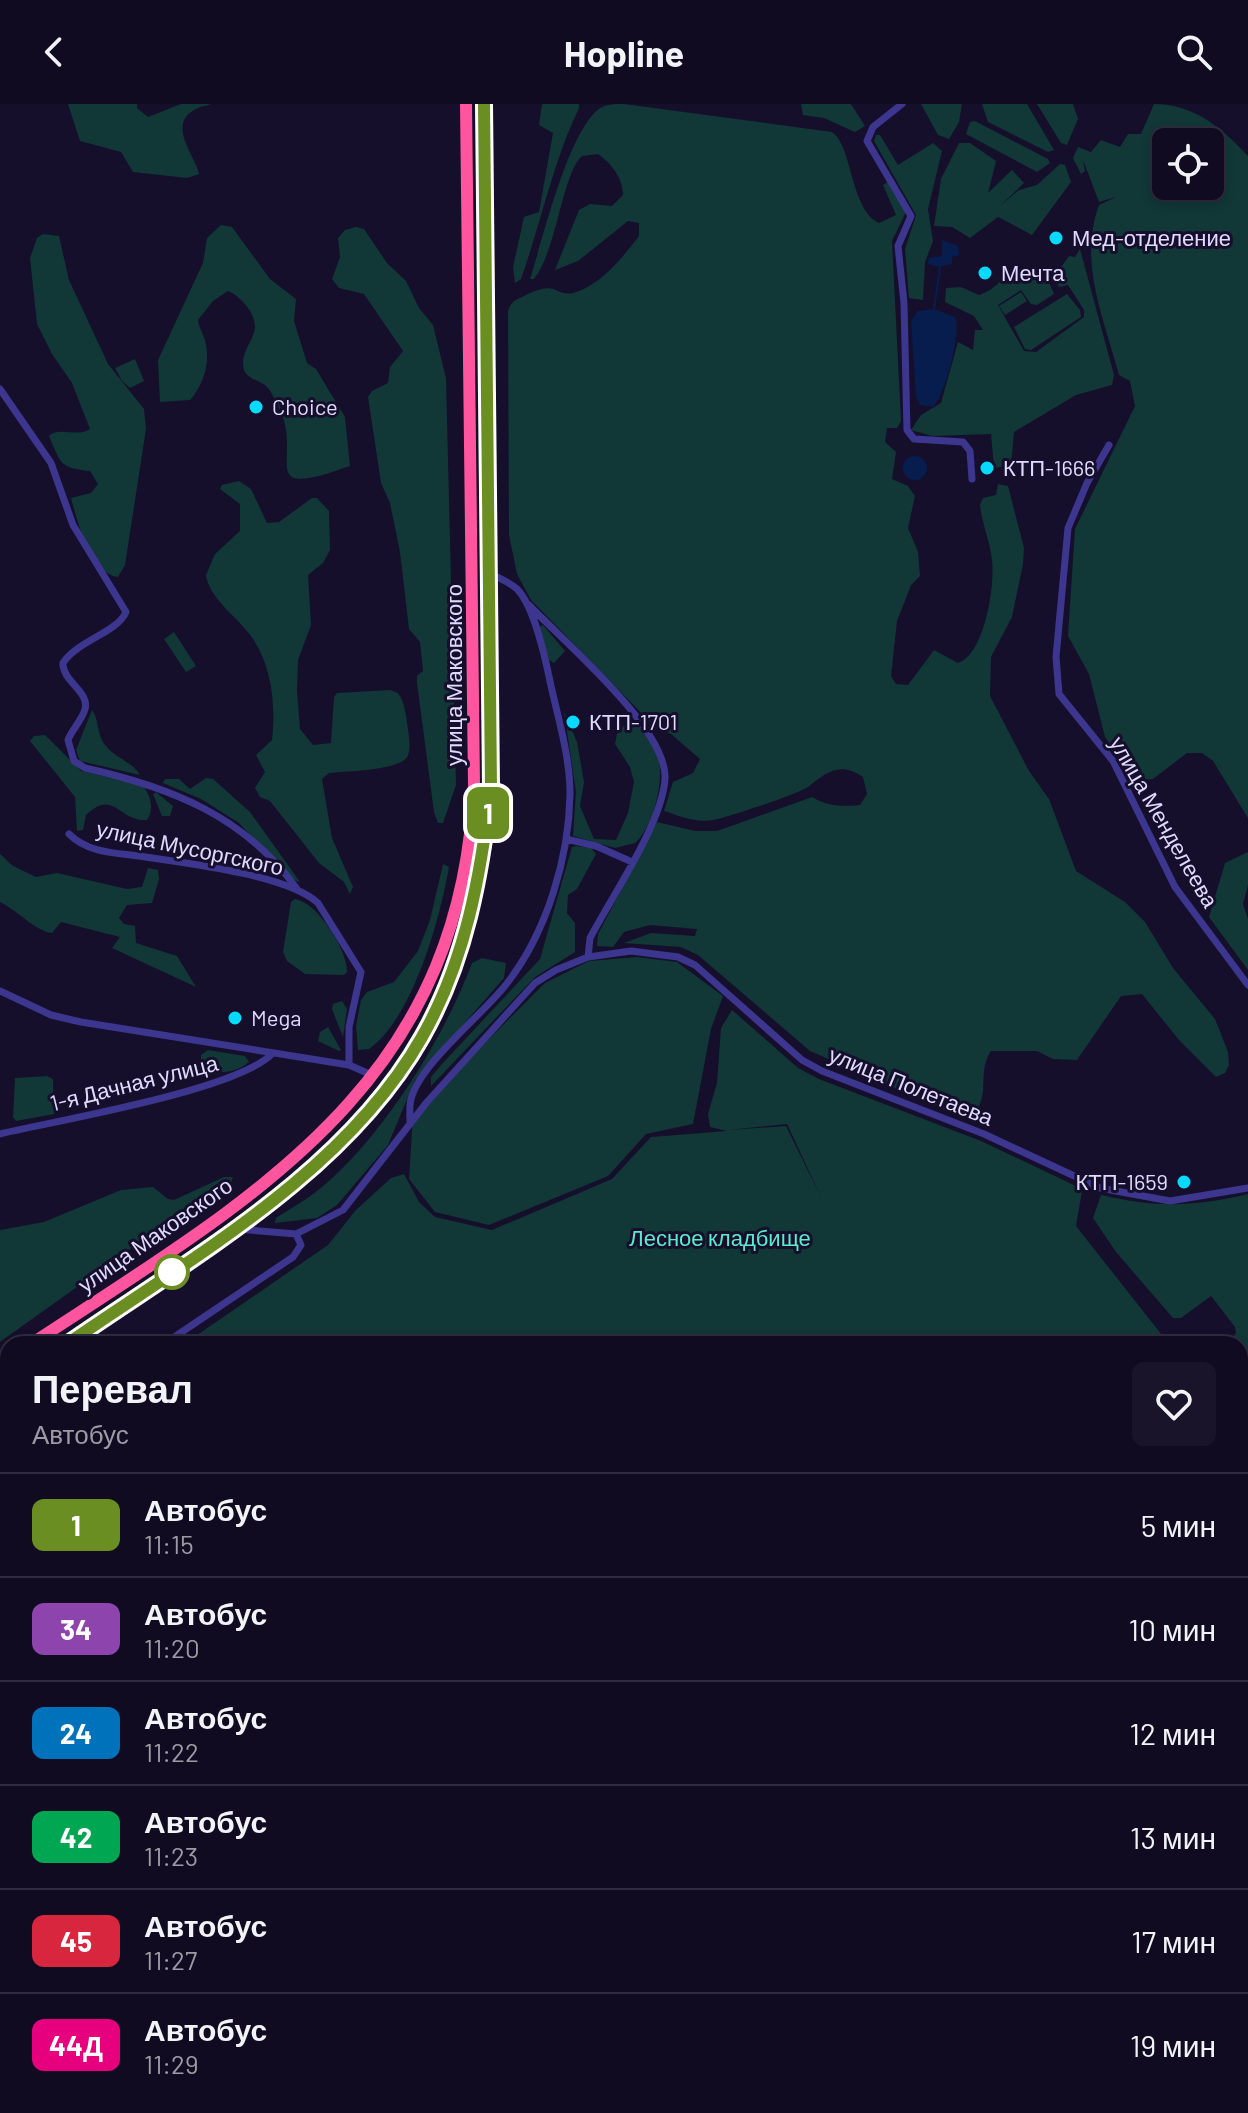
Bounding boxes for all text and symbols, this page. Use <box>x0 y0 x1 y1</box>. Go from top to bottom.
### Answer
icon: back <box>32 30 76 74</box>
icon: search <box>1172 30 1216 74</box>
text: Hopline <box>564 31 684 74</box>
map controls <box>1152 128 1224 200</box>
button: locate <box>1152 128 1224 200</box>
place label: Мед-отделение <box>1072 224 1231 251</box>
marker: Мед-отделение <box>1047 229 1065 247</box>
place label: Мечта <box>1001 259 1065 285</box>
marker: Мечта <box>976 264 994 282</box>
place label: Choice <box>272 393 338 419</box>
marker: Choice <box>247 398 265 416</box>
place label: КТП-1666 <box>1003 454 1095 480</box>
marker: КТП-1666 <box>978 459 996 477</box>
street label: улица Маковского <box>440 584 467 766</box>
place label: КТП-1701 <box>589 708 677 734</box>
marker: КТП-1701 <box>564 713 582 731</box>
street label: улица Менделеева <box>1104 731 1225 913</box>
line badge: 1 <box>462 787 514 839</box>
text: 1 <box>483 796 493 830</box>
street label: улица Мусоргского <box>94 815 286 881</box>
place label: Mega <box>251 1004 301 1030</box>
marker: Mega <box>226 1009 244 1027</box>
street label: улица Полетаева <box>825 1040 998 1131</box>
street label: 1-я Дачная улица <box>47 1048 221 1116</box>
place label: КТП-1659 <box>1075 1168 1168 1194</box>
street label: улица Маковского <box>72 1171 237 1298</box>
marker: КТП-1659 <box>1175 1173 1193 1191</box>
park label: Лесное кладбище <box>629 1224 811 1251</box>
unlabelled marker <box>155 1255 189 1289</box>
button: heart <box>1132 1362 1216 1446</box>
text: Перевал <box>32 1365 193 1411</box>
text: Автобус <box>32 1418 129 1449</box>
text: Автобус <box>144 1491 267 1527</box>
text: 5 мин <box>1141 1507 1216 1543</box>
text: 1 <box>71 1508 81 1542</box>
text: 11:15 <box>144 1528 194 1559</box>
text: Автобус <box>144 1595 267 1631</box>
text: 10 мин <box>1129 1611 1216 1647</box>
text: 34 <box>60 1612 92 1646</box>
text: 11:20 <box>144 1632 200 1663</box>
text: Автобус <box>144 1699 267 1735</box>
text: 12 мин <box>1129 1715 1216 1751</box>
text: 24 <box>60 1716 92 1750</box>
text: 11:22 <box>144 1736 199 1767</box>
text: Автобус <box>144 1803 267 1839</box>
text: 13 мин <box>1130 1819 1216 1855</box>
text: 42 <box>60 1820 92 1854</box>
text: 11:23 <box>144 1840 198 1871</box>
text: Автобус <box>144 1907 267 1943</box>
text: 17 мин <box>1131 1923 1216 1959</box>
text: 45 <box>60 1924 92 1958</box>
text: 11:27 <box>144 1944 197 1975</box>
text: Автобус <box>144 2011 267 2047</box>
text: 19 мин <box>1130 2027 1216 2063</box>
text: 44Д <box>49 2028 103 2062</box>
text: 11:29 <box>144 2048 199 2079</box>

